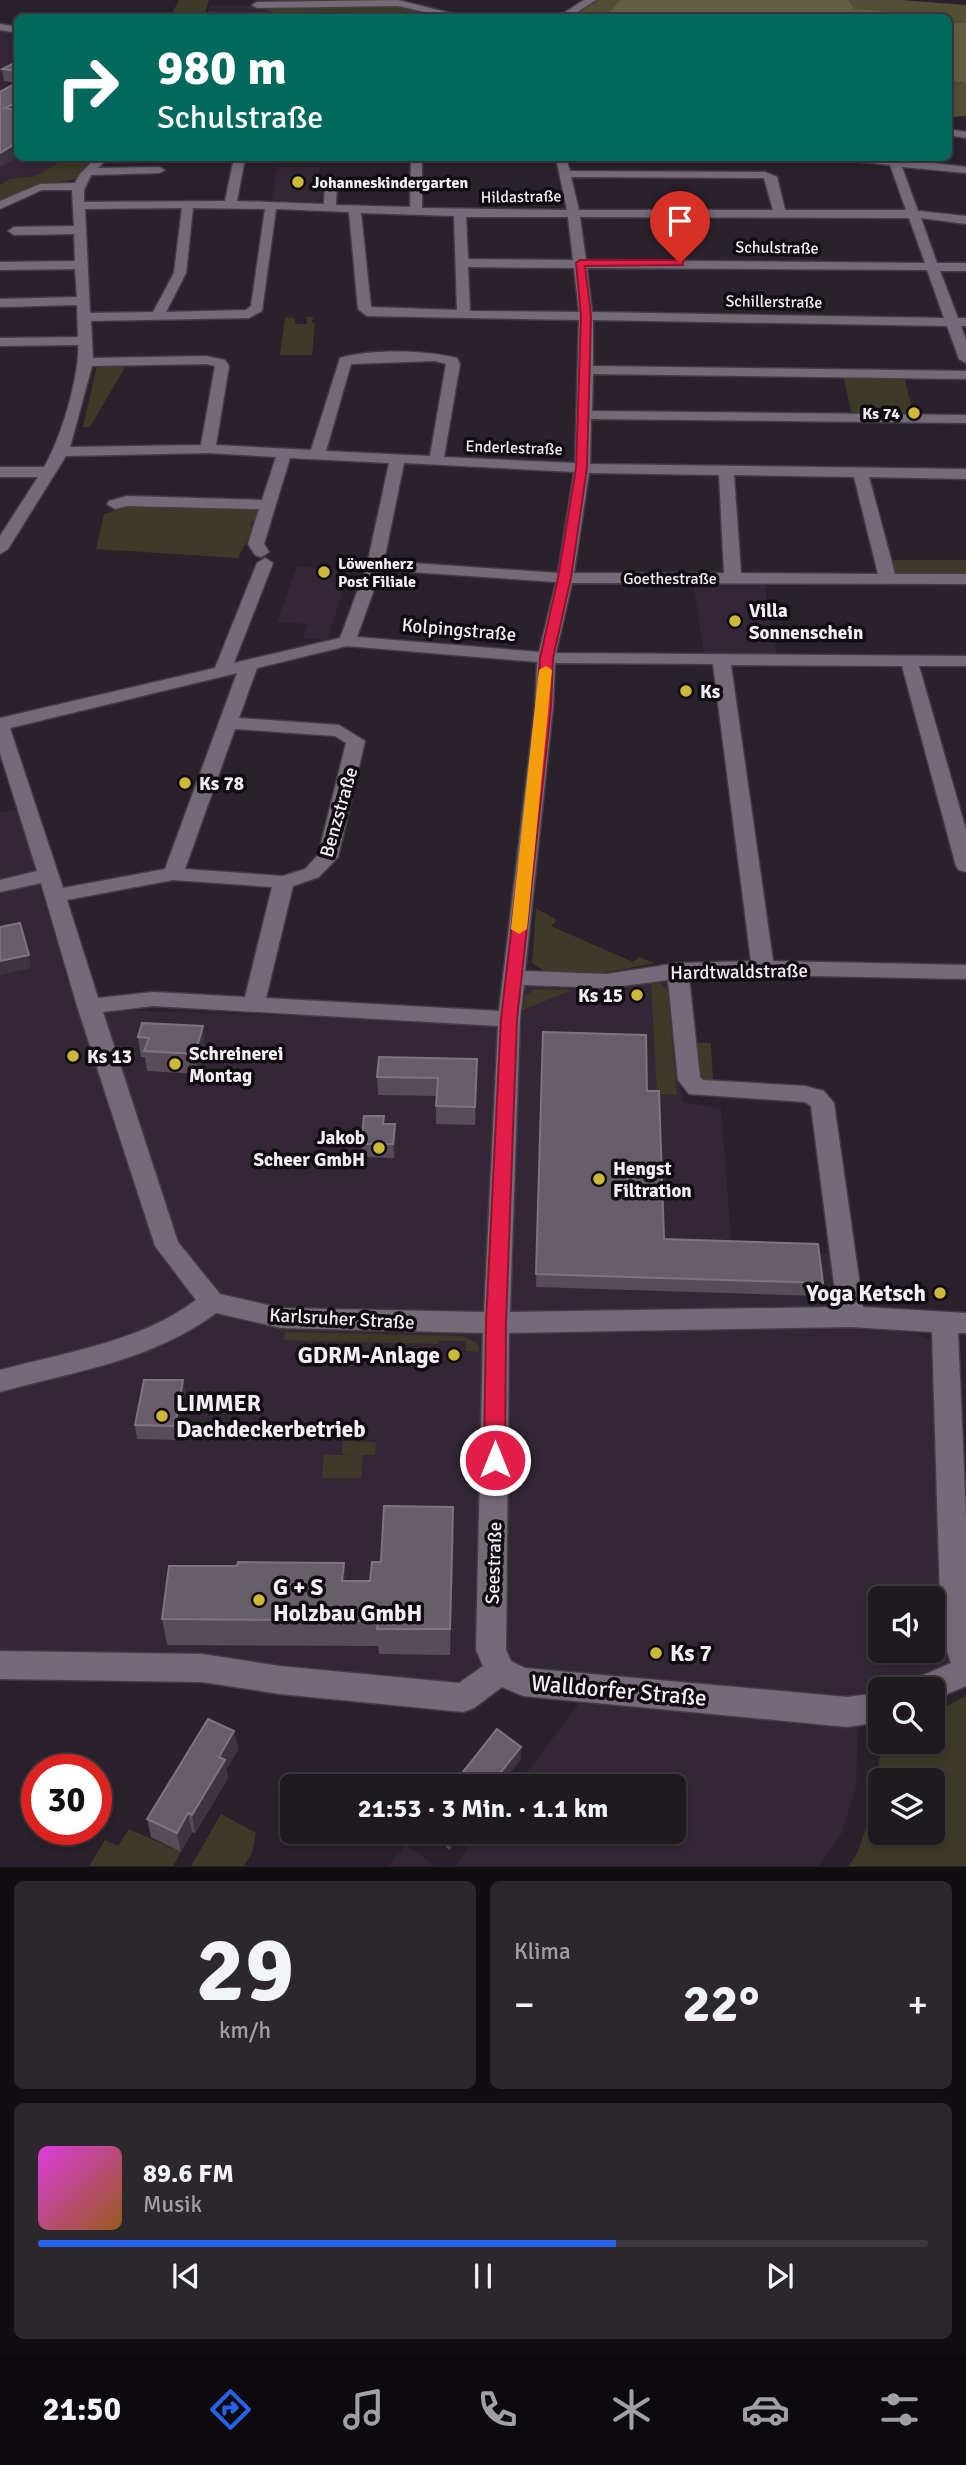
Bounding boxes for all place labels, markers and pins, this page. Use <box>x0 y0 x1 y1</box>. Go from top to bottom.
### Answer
place label: Johanneskindergarten <box>312 173 468 193</box>
marker: Johanneskindergarten <box>290 174 306 190</box>
pin <box>650 191 710 263</box>
place label: Ks 74 <box>862 404 900 424</box>
marker: Ks 74 <box>906 405 922 421</box>
place label: Löwenherz Post Filiale <box>338 554 416 592</box>
marker: Löwenherz Post Filiale <box>316 564 332 580</box>
place label: Villa Sonnenschein <box>749 599 863 645</box>
marker: Villa Sonnenschein <box>727 613 743 629</box>
place label: Ks <box>700 680 720 704</box>
marker: Ks <box>678 683 694 699</box>
place label: Ks 78 <box>199 772 244 796</box>
marker: Ks 78 <box>177 775 193 791</box>
place label: Ks 15 <box>578 984 623 1008</box>
marker: Ks 15 <box>629 987 645 1003</box>
place label: Schreinerei Montag <box>189 1042 283 1088</box>
place label: Ks 13 <box>87 1045 132 1069</box>
marker: Ks 13 <box>65 1048 81 1064</box>
marker: Schreinerei Montag <box>167 1056 183 1072</box>
place label: Jakob Scheer GmbH <box>253 1126 365 1172</box>
marker: Jakob Scheer GmbH <box>371 1140 387 1156</box>
place label: Hengst Filtration <box>613 1157 692 1203</box>
marker: Hengst Filtration <box>591 1171 607 1187</box>
place label: Yoga Ketsch <box>805 1279 926 1308</box>
marker: Yoga Ketsch <box>932 1285 948 1301</box>
place label: GDRM-Anlage <box>298 1341 440 1370</box>
marker: GDRM-Anlage <box>446 1347 462 1363</box>
place label: LIMMER Dachdeckerbetrieb <box>176 1389 366 1444</box>
marker: LIMMER Dachdeckerbetrieb <box>154 1408 170 1424</box>
place label: G + S Holzbau GmbH <box>273 1573 422 1628</box>
marker: G + S Holzbau GmbH <box>251 1592 267 1608</box>
place label: Ks 7 <box>670 1639 712 1668</box>
marker: Ks 7 <box>648 1645 664 1661</box>

